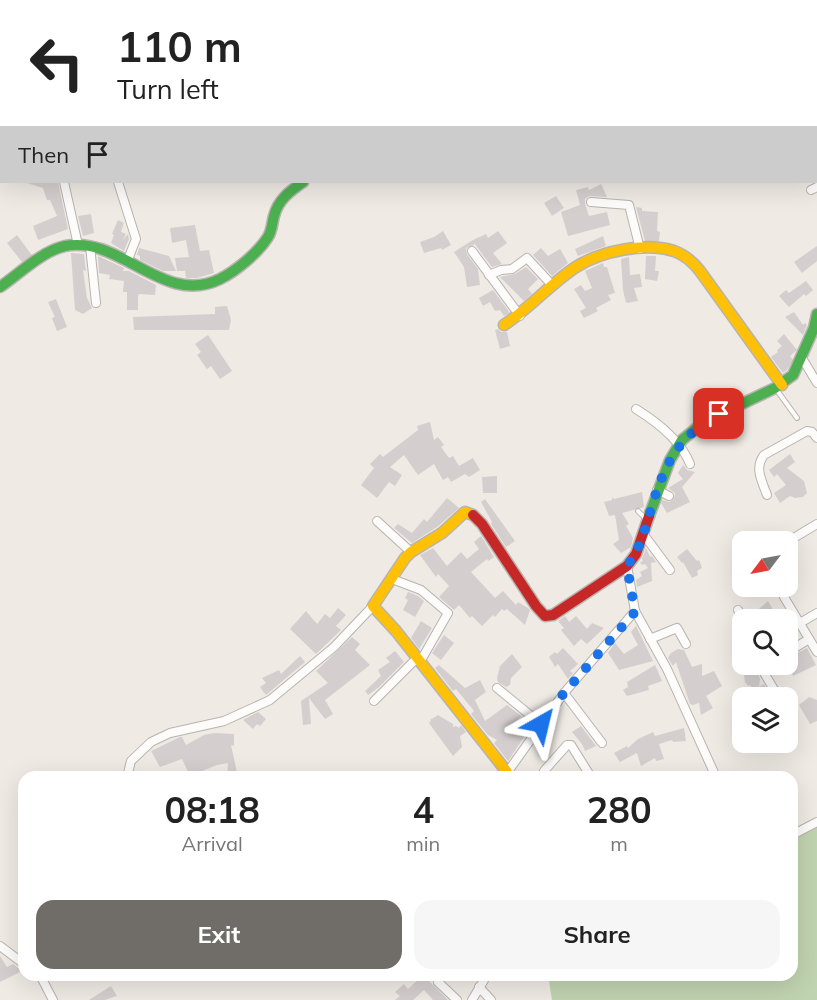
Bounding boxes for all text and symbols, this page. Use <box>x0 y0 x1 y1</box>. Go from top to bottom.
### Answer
text: 110 m <box>117 20 242 73</box>
icon: left <box>18 24 96 102</box>
text: Turn left <box>117 72 219 106</box>
icon: arrive <box>81 138 114 171</box>
text: Then <box>18 141 69 169</box>
pin <box>693 388 744 439</box>
icon: arrive <box>702 397 735 430</box>
north arrow <box>732 531 798 597</box>
map controls <box>732 531 798 753</box>
button: search <box>732 609 798 675</box>
button: layers <box>732 687 798 753</box>
position arrow <box>509 692 573 756</box>
text: 08:18 <box>164 787 260 832</box>
text: 4 <box>412 787 434 832</box>
text: 280 <box>587 787 652 832</box>
text: Arrival <box>182 831 243 856</box>
text: min <box>406 831 440 856</box>
text: m <box>610 831 628 856</box>
button: Exit <box>36 900 402 969</box>
button: Share <box>414 900 780 969</box>

